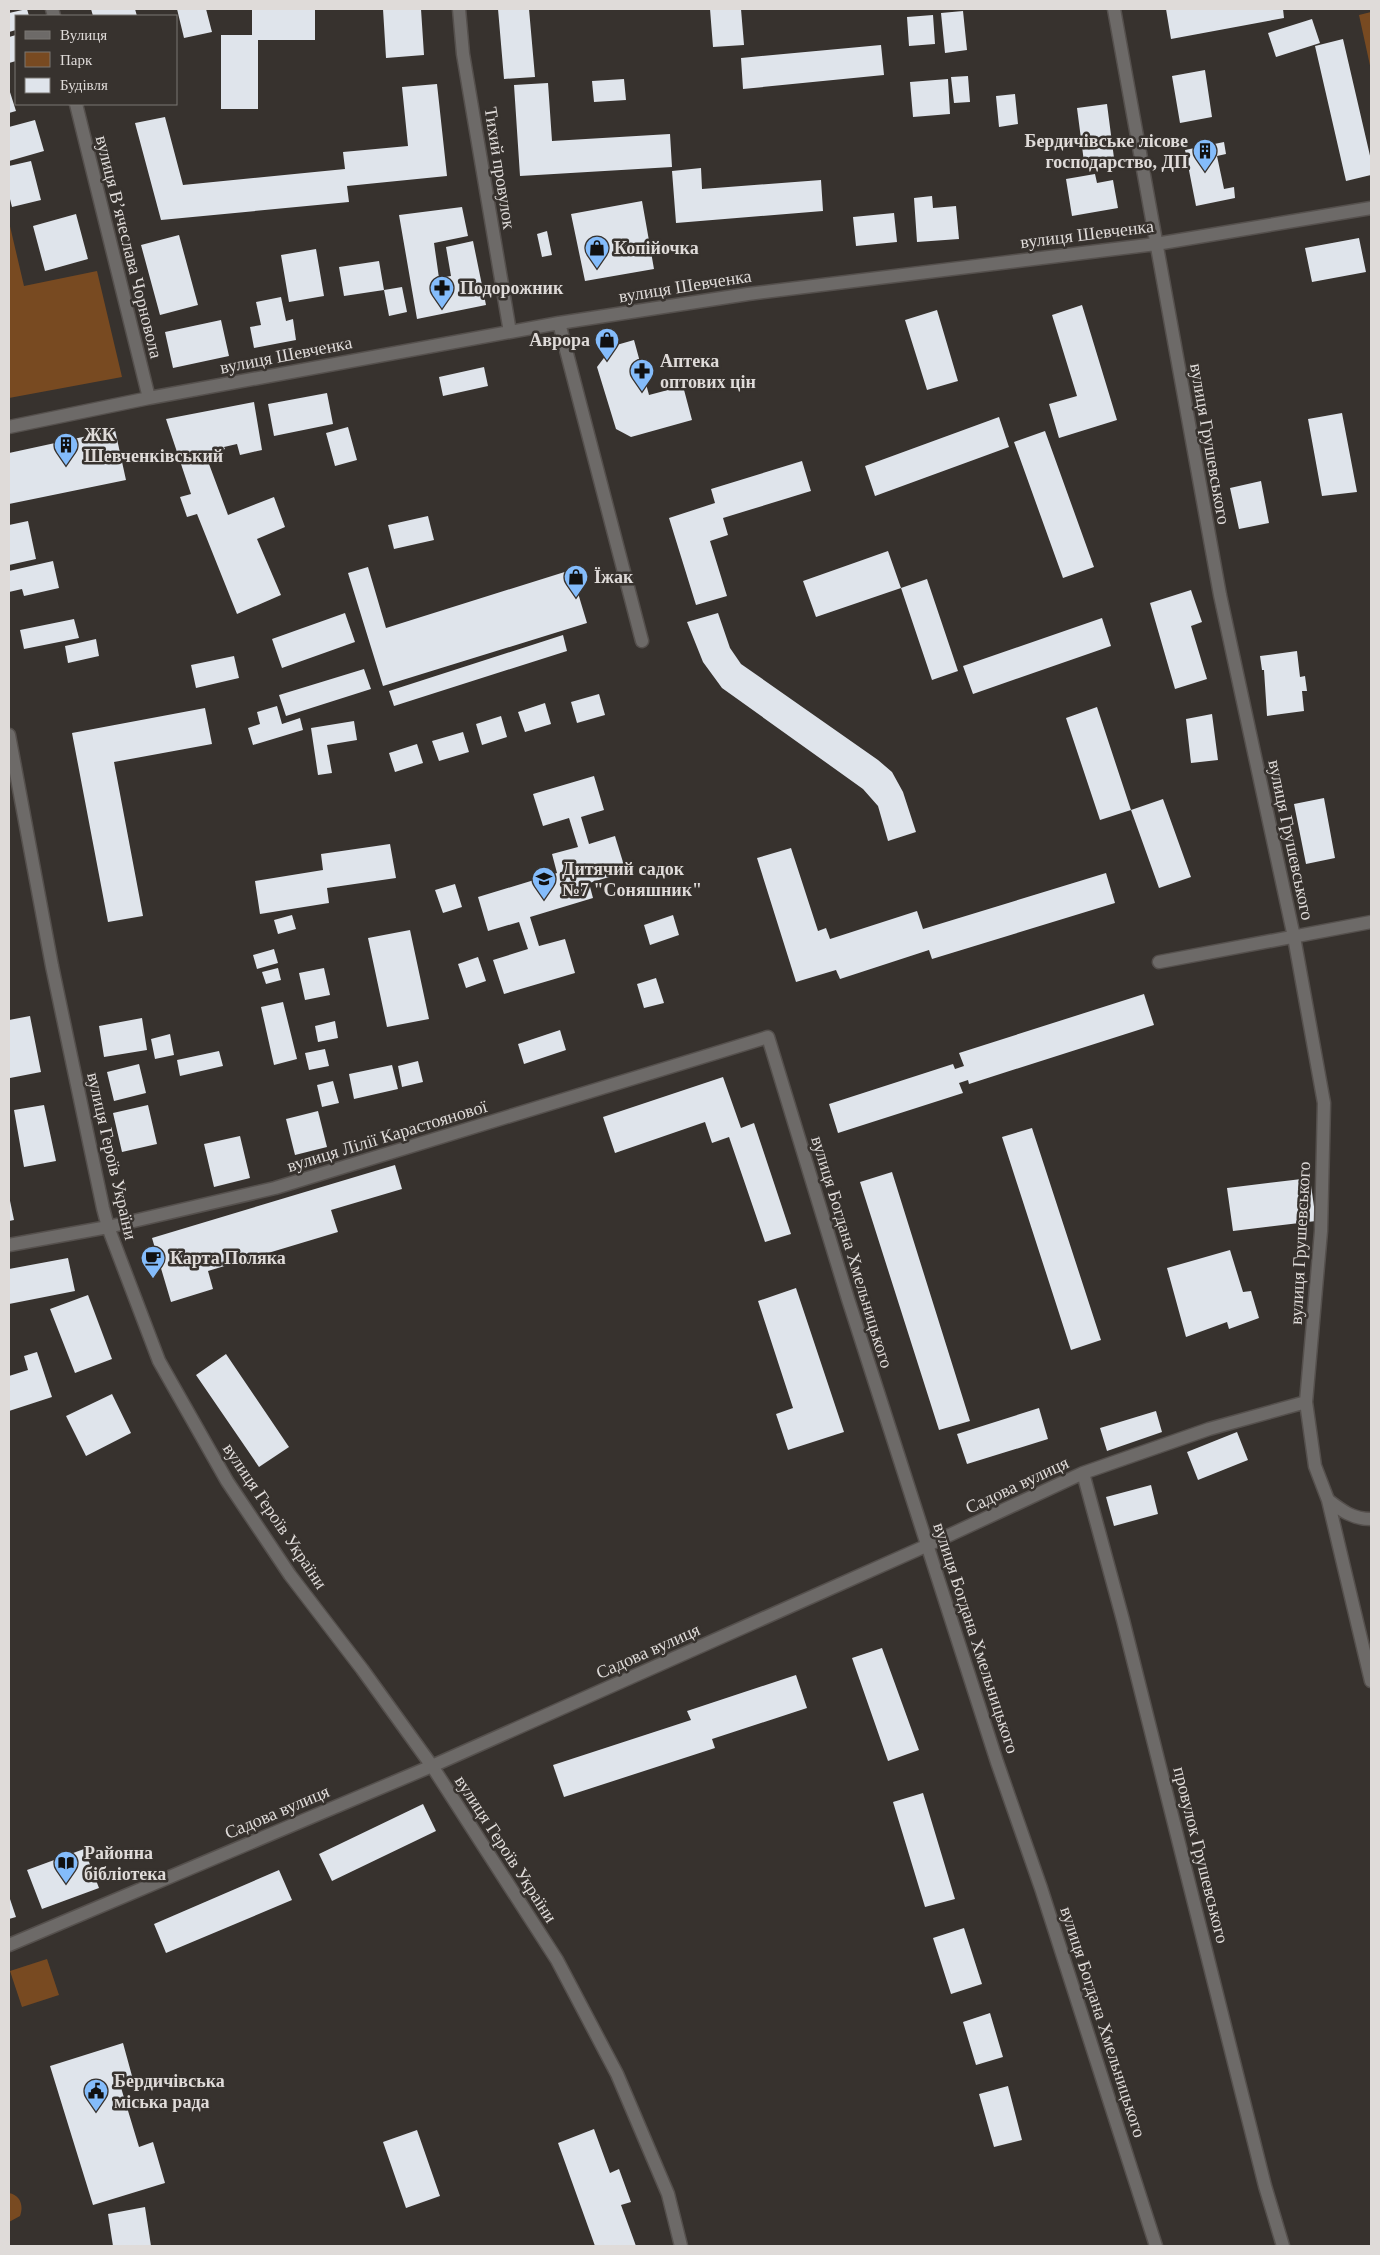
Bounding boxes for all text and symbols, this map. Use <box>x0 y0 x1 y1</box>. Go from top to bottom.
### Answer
legend <box>15 15 178 105</box>
text: Вулиця <box>60 27 107 43</box>
text: Парк <box>60 52 93 68</box>
text: Будівля <box>60 77 108 93</box>
street label: Тихий провулок <box>480 105 520 231</box>
place label: Бердичівське лісове господарство, ДП <box>1024 131 1188 172</box>
street label: вулиця Вʼячеслава Чорновола <box>92 133 166 361</box>
building icon: Бердичівське лісове господарство, ДП <box>1192 138 1218 172</box>
street label: вулиця Шевченка <box>1019 216 1155 252</box>
shop icon: Копійочка <box>584 235 610 269</box>
place label: Копійочка <box>614 238 699 258</box>
street label: вулиця Шевченка <box>617 266 753 306</box>
pharmacy icon: Подорожник <box>429 275 455 309</box>
place label: Подорожник <box>460 278 564 298</box>
shop icon: Аврора <box>594 327 620 361</box>
place label: Аврора <box>529 330 590 350</box>
street label: вулиця Шевченка <box>218 332 354 378</box>
place label: Аптека оптових цін <box>660 351 756 392</box>
pharmacy icon: Аптека оптових цін <box>629 358 655 392</box>
street label: вулиця Грушевського <box>1186 362 1234 526</box>
place label: ЖК Шевченківський <box>84 425 223 466</box>
building icon: ЖК Шевченківський <box>53 432 79 466</box>
shop icon: Їжак <box>563 564 589 598</box>
place label: Їжак <box>594 567 634 587</box>
street label: вулиця Грушевського <box>1264 758 1318 922</box>
place label: Дитячий садок №7 "Соняшник" <box>562 859 702 900</box>
school or university icon: Дитячий садок №7 "Соняшник" <box>531 866 557 900</box>
street label: вулиця Героїв України <box>83 1070 141 1242</box>
street label: вулиця Лілії Карастоянової <box>285 1096 489 1176</box>
street label: вулиця Богдана Хмельницького <box>807 1134 897 1370</box>
street label: вулиця Грушевського <box>1286 1161 1314 1325</box>
cafe icon: Карта Поляка <box>140 1245 166 1279</box>
place label: Карта Поляка <box>170 1248 286 1268</box>
street label: вулиця Героїв України <box>219 1439 331 1593</box>
street label: Садова вулиця <box>962 1452 1072 1518</box>
street label: вулиця Богдана Хмельницького <box>929 1520 1023 1756</box>
street label: Садова вулиця <box>593 1619 703 1683</box>
street label: провулок Грушевського <box>1169 1765 1233 1945</box>
street label: вулиця Героїв України <box>451 1772 561 1927</box>
street label: Садова вулиця <box>222 1781 332 1843</box>
place label: Районна бібліотека <box>84 1843 166 1884</box>
library icon: Районна бібліотека <box>53 1850 79 1884</box>
street label: вулиця Богдана Хмельницького <box>1056 1904 1150 2140</box>
place label: Бердичівська міська рада <box>114 2071 225 2112</box>
public building icon: Бердичівська міська рада <box>83 2078 109 2112</box>

